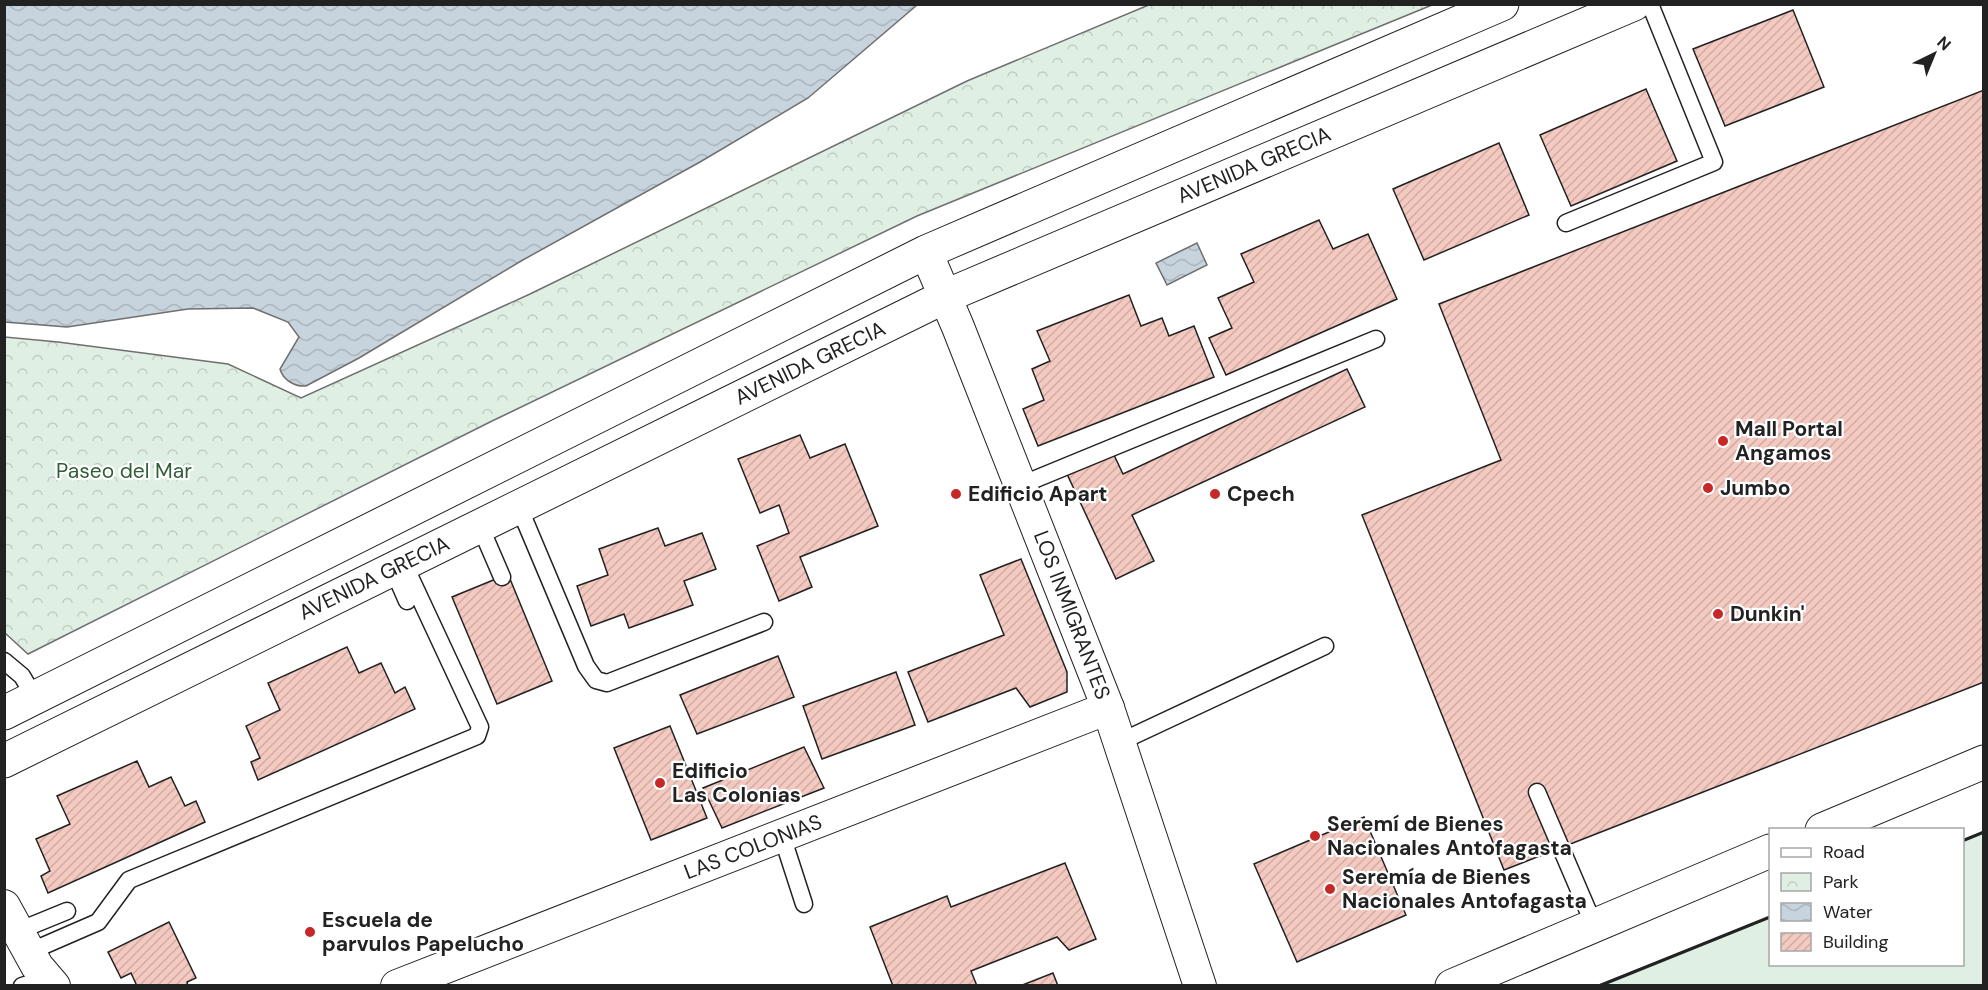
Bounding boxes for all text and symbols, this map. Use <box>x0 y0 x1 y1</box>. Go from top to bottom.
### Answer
north arrow <box>1904 24 1964 84</box>
text: N <box>1932 32 1955 55</box>
street label: AVENIDA GRECIA <box>1173 120 1335 210</box>
street label: AVENIDA GRECIA <box>730 314 890 412</box>
place label: Mall Portal Angamos <box>1735 415 1843 467</box>
marker: Mall Portal Angamos <box>1716 434 1730 448</box>
park label: Paseo del Mar <box>56 457 192 485</box>
place label: Jumbo <box>1720 474 1791 502</box>
place label: Edificio Apart <box>968 480 1107 508</box>
place label: Cpech <box>1227 480 1295 508</box>
marker: Jumbo <box>1701 481 1715 495</box>
marker: Edificio Apart <box>949 487 963 501</box>
marker: Cpech <box>1208 487 1222 501</box>
street label: LOS INMIGRANTES <box>1027 527 1117 703</box>
street label: AVENIDA GRECIA <box>294 529 454 627</box>
place label: Dunkin' <box>1730 600 1805 628</box>
marker: Dunkin' <box>1711 607 1725 621</box>
place label: Edificio Las Colonias <box>672 757 801 809</box>
marker: Edificio Las Colonias <box>653 776 667 790</box>
street label: LAS COLONIAS <box>680 808 826 886</box>
place label: Seremí de Bienes Nacionales Antofagasta <box>1327 810 1572 862</box>
legend <box>1769 828 1964 966</box>
marker: Seremí de Bienes Nacionales Antofagasta <box>1308 829 1322 843</box>
text: Road <box>1823 840 1865 864</box>
place label: Seremía de Bienes Nacionales Antofagasta <box>1342 863 1587 915</box>
text: Park <box>1823 870 1859 894</box>
marker: Seremía de Bienes Nacionales Antofagasta <box>1323 882 1337 896</box>
text: Water <box>1823 900 1873 924</box>
place label: Escuela de parvulos Papelucho <box>322 906 524 958</box>
marker: Escuela de parvulos Papelucho <box>303 925 317 939</box>
text: Building <box>1823 930 1888 954</box>

